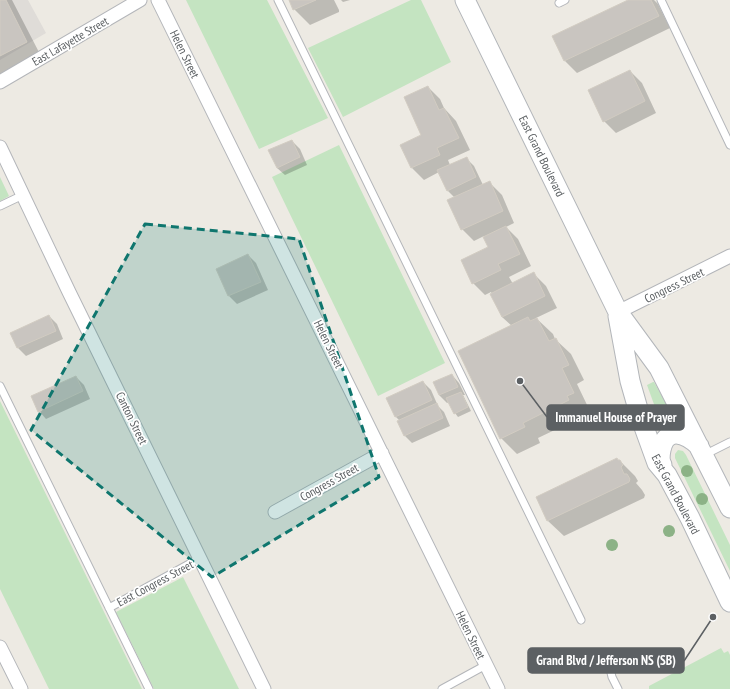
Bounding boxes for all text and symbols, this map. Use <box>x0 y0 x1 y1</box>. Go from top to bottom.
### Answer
street label: East Lafayette Street <box>29 13 111 69</box>
street label: Helen Street <box>167 27 203 81</box>
street label: East Grand Boulevard <box>516 113 568 199</box>
street label: Congress Street <box>642 264 707 306</box>
street label: Helen Street <box>311 317 347 371</box>
street label: Canton Street <box>113 389 151 447</box>
callout: Immanuel House of Prayer <box>547 405 684 430</box>
text: Immanuel House of Prayer <box>555 409 677 426</box>
street label: East Grand Boulevard <box>649 451 703 537</box>
street label: Congress Street <box>297 459 361 504</box>
street label: East Congress Street <box>114 556 196 609</box>
street label: Helen Street <box>453 608 489 662</box>
callout: Grand Blvd / Jefferson NS (SB) <box>528 648 684 673</box>
text: Grand Blvd / Jefferson NS (SB) <box>536 652 676 669</box>

